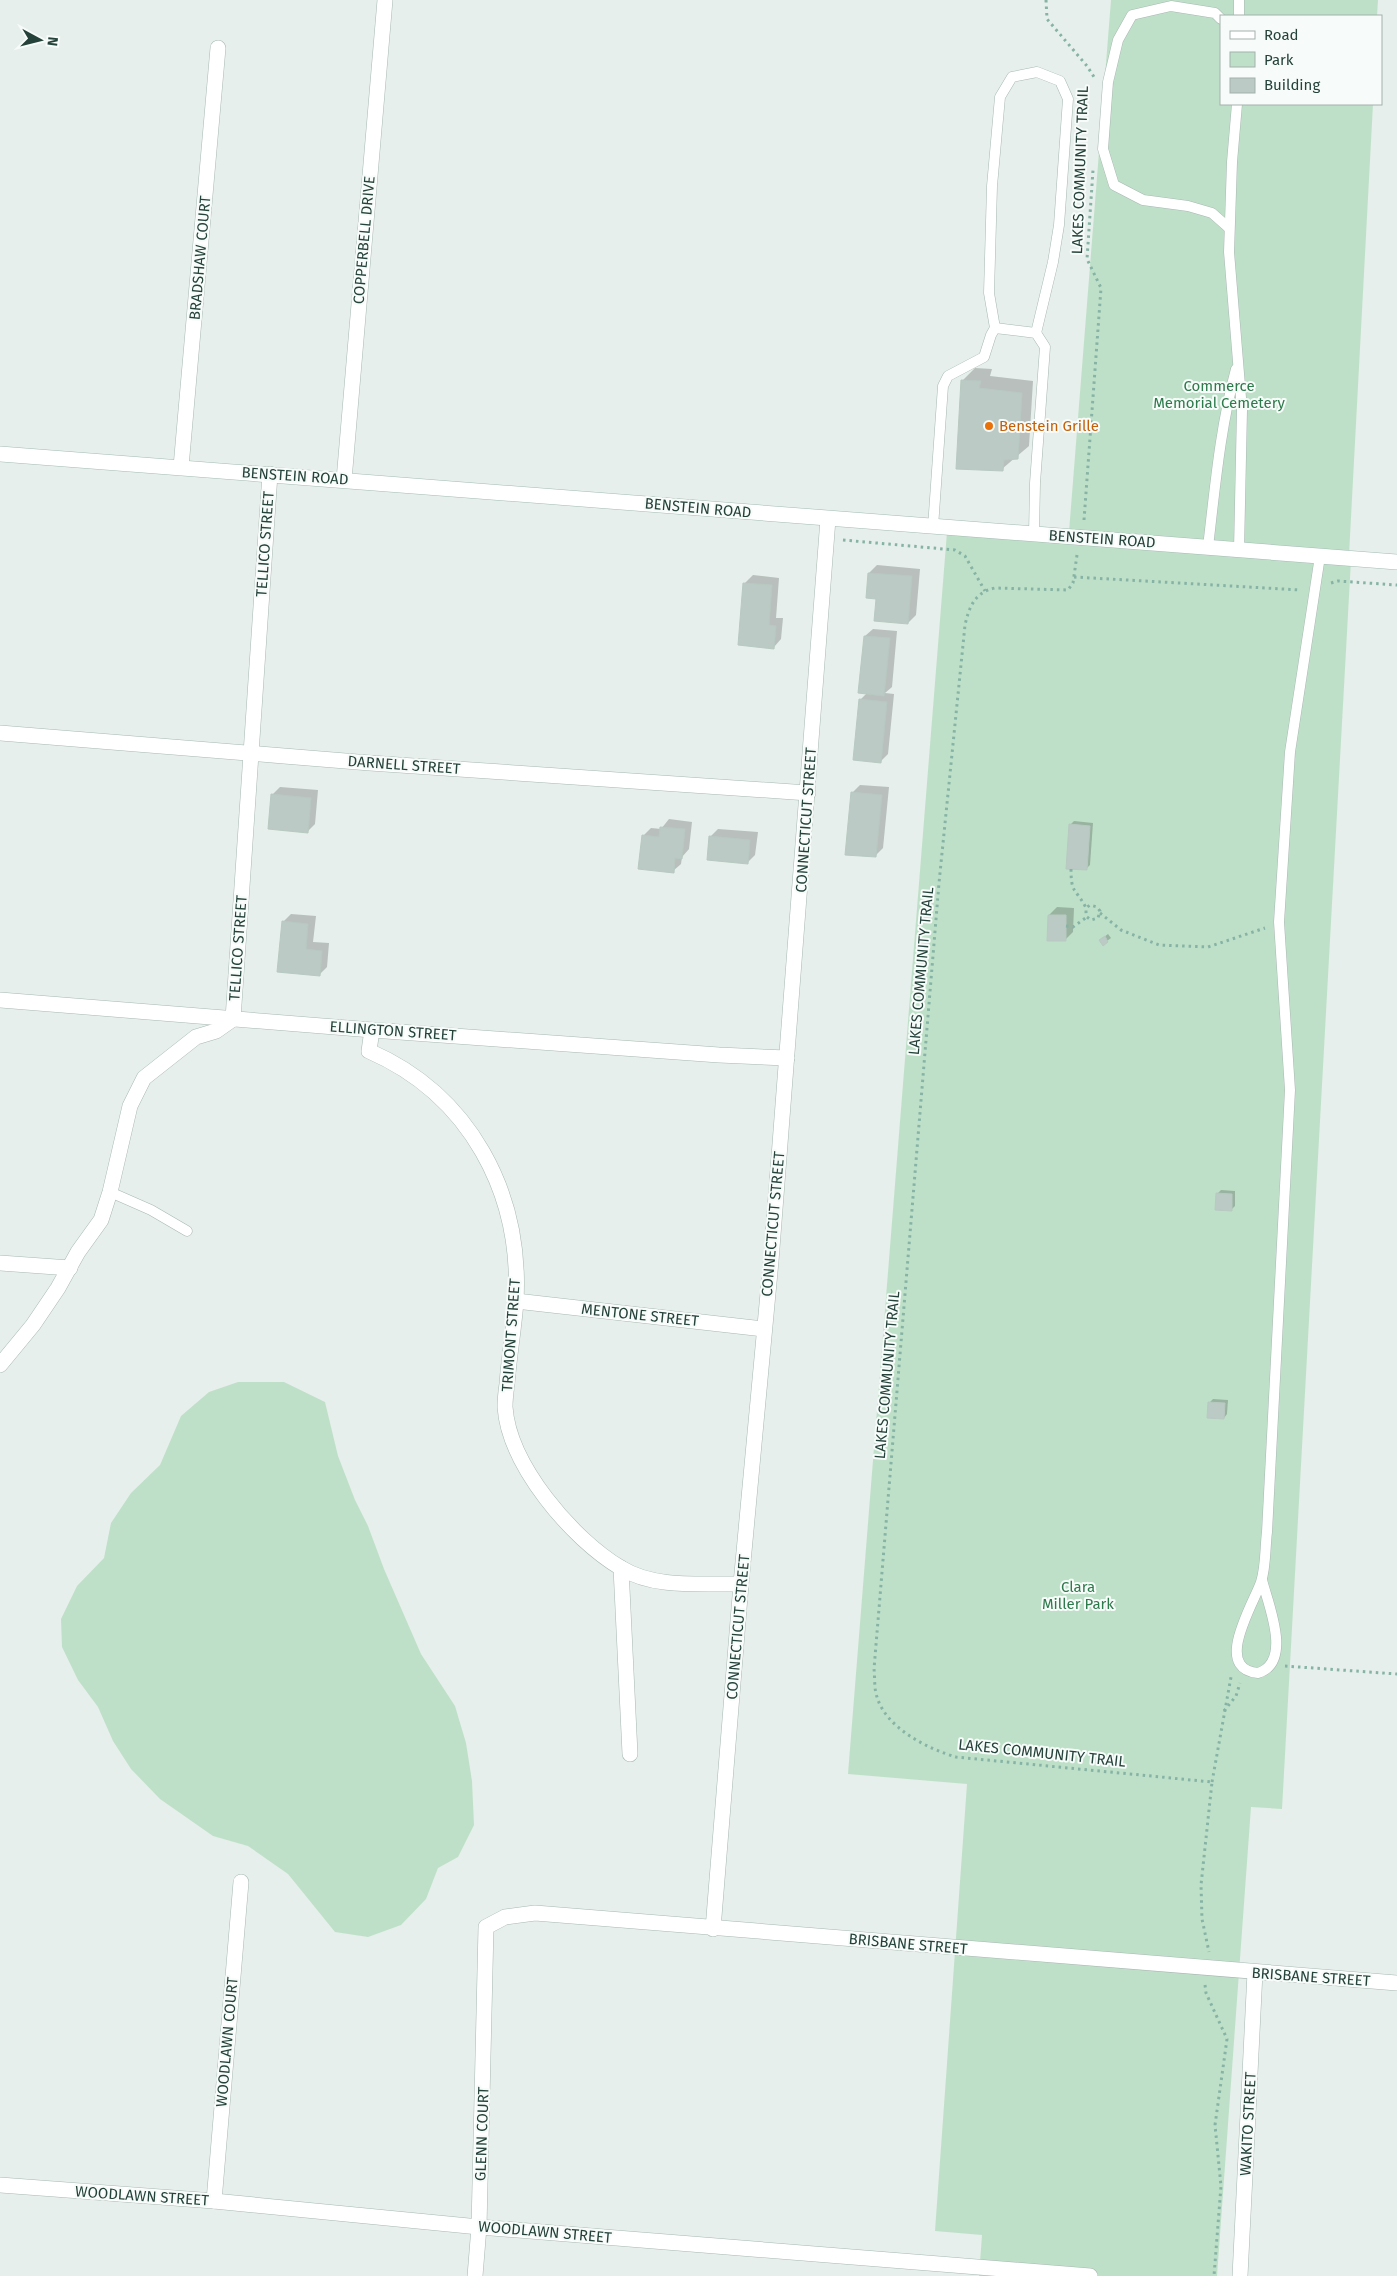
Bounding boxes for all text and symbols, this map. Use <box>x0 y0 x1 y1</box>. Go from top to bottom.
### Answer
north arrow <box>15 15 65 65</box>
legend <box>1220 15 1382 105</box>
text: Road <box>1264 26 1299 44</box>
text: N <box>43 36 61 47</box>
text: Park <box>1264 51 1294 69</box>
text: Building <box>1264 76 1320 94</box>
street label: LAKES COMMUNITY TRAIL <box>1068 85 1092 255</box>
street label: COPPERBELL DRIVE <box>349 175 379 305</box>
street label: BRADSHAW COURT <box>186 195 214 321</box>
park label: Commerce Memorial Cemetery <box>1153 377 1285 412</box>
place label: Benstein Grille <box>999 417 1099 435</box>
marker: Benstein Grille <box>983 420 995 432</box>
street label: BENSTEIN ROAD <box>241 463 349 489</box>
street label: TELLICO STREET <box>252 490 278 598</box>
street label: BENSTEIN ROAD <box>644 494 752 522</box>
street label: BENSTEIN ROAD <box>1048 526 1156 552</box>
street label: CONNECTICUT STREET <box>792 746 820 893</box>
street label: DARNELL STREET <box>347 752 461 778</box>
street label: LAKES COMMUNITY TRAIL <box>905 886 937 1056</box>
street label: TELLICO STREET <box>225 894 251 1002</box>
street label: ELLINGTON STREET <box>329 1018 457 1044</box>
street label: CONNECTICUT STREET <box>758 1150 788 1297</box>
street label: TRIMONT STREET <box>498 1277 524 1392</box>
street label: LAKES COMMUNITY TRAIL <box>871 1290 903 1460</box>
street label: MENTONE STREET <box>580 1300 700 1330</box>
street label: CONNECTICUT STREET <box>723 1553 753 1700</box>
park label: Clara Miller Park <box>1042 1578 1114 1613</box>
street label: LAKES COMMUNITY TRAIL <box>957 1735 1127 1771</box>
street label: BRISBANE STREET <box>848 1930 968 1958</box>
street label: BRISBANE STREET <box>1251 1964 1371 1990</box>
street label: WOODLAWN COURT <box>212 1976 242 2108</box>
street label: WAKITO STREET <box>1236 2071 1260 2177</box>
street label: GLENN COURT <box>471 2086 493 2181</box>
street label: WOODLAWN STREET <box>75 2182 210 2210</box>
street label: WOODLAWN STREET <box>477 2217 613 2247</box>

